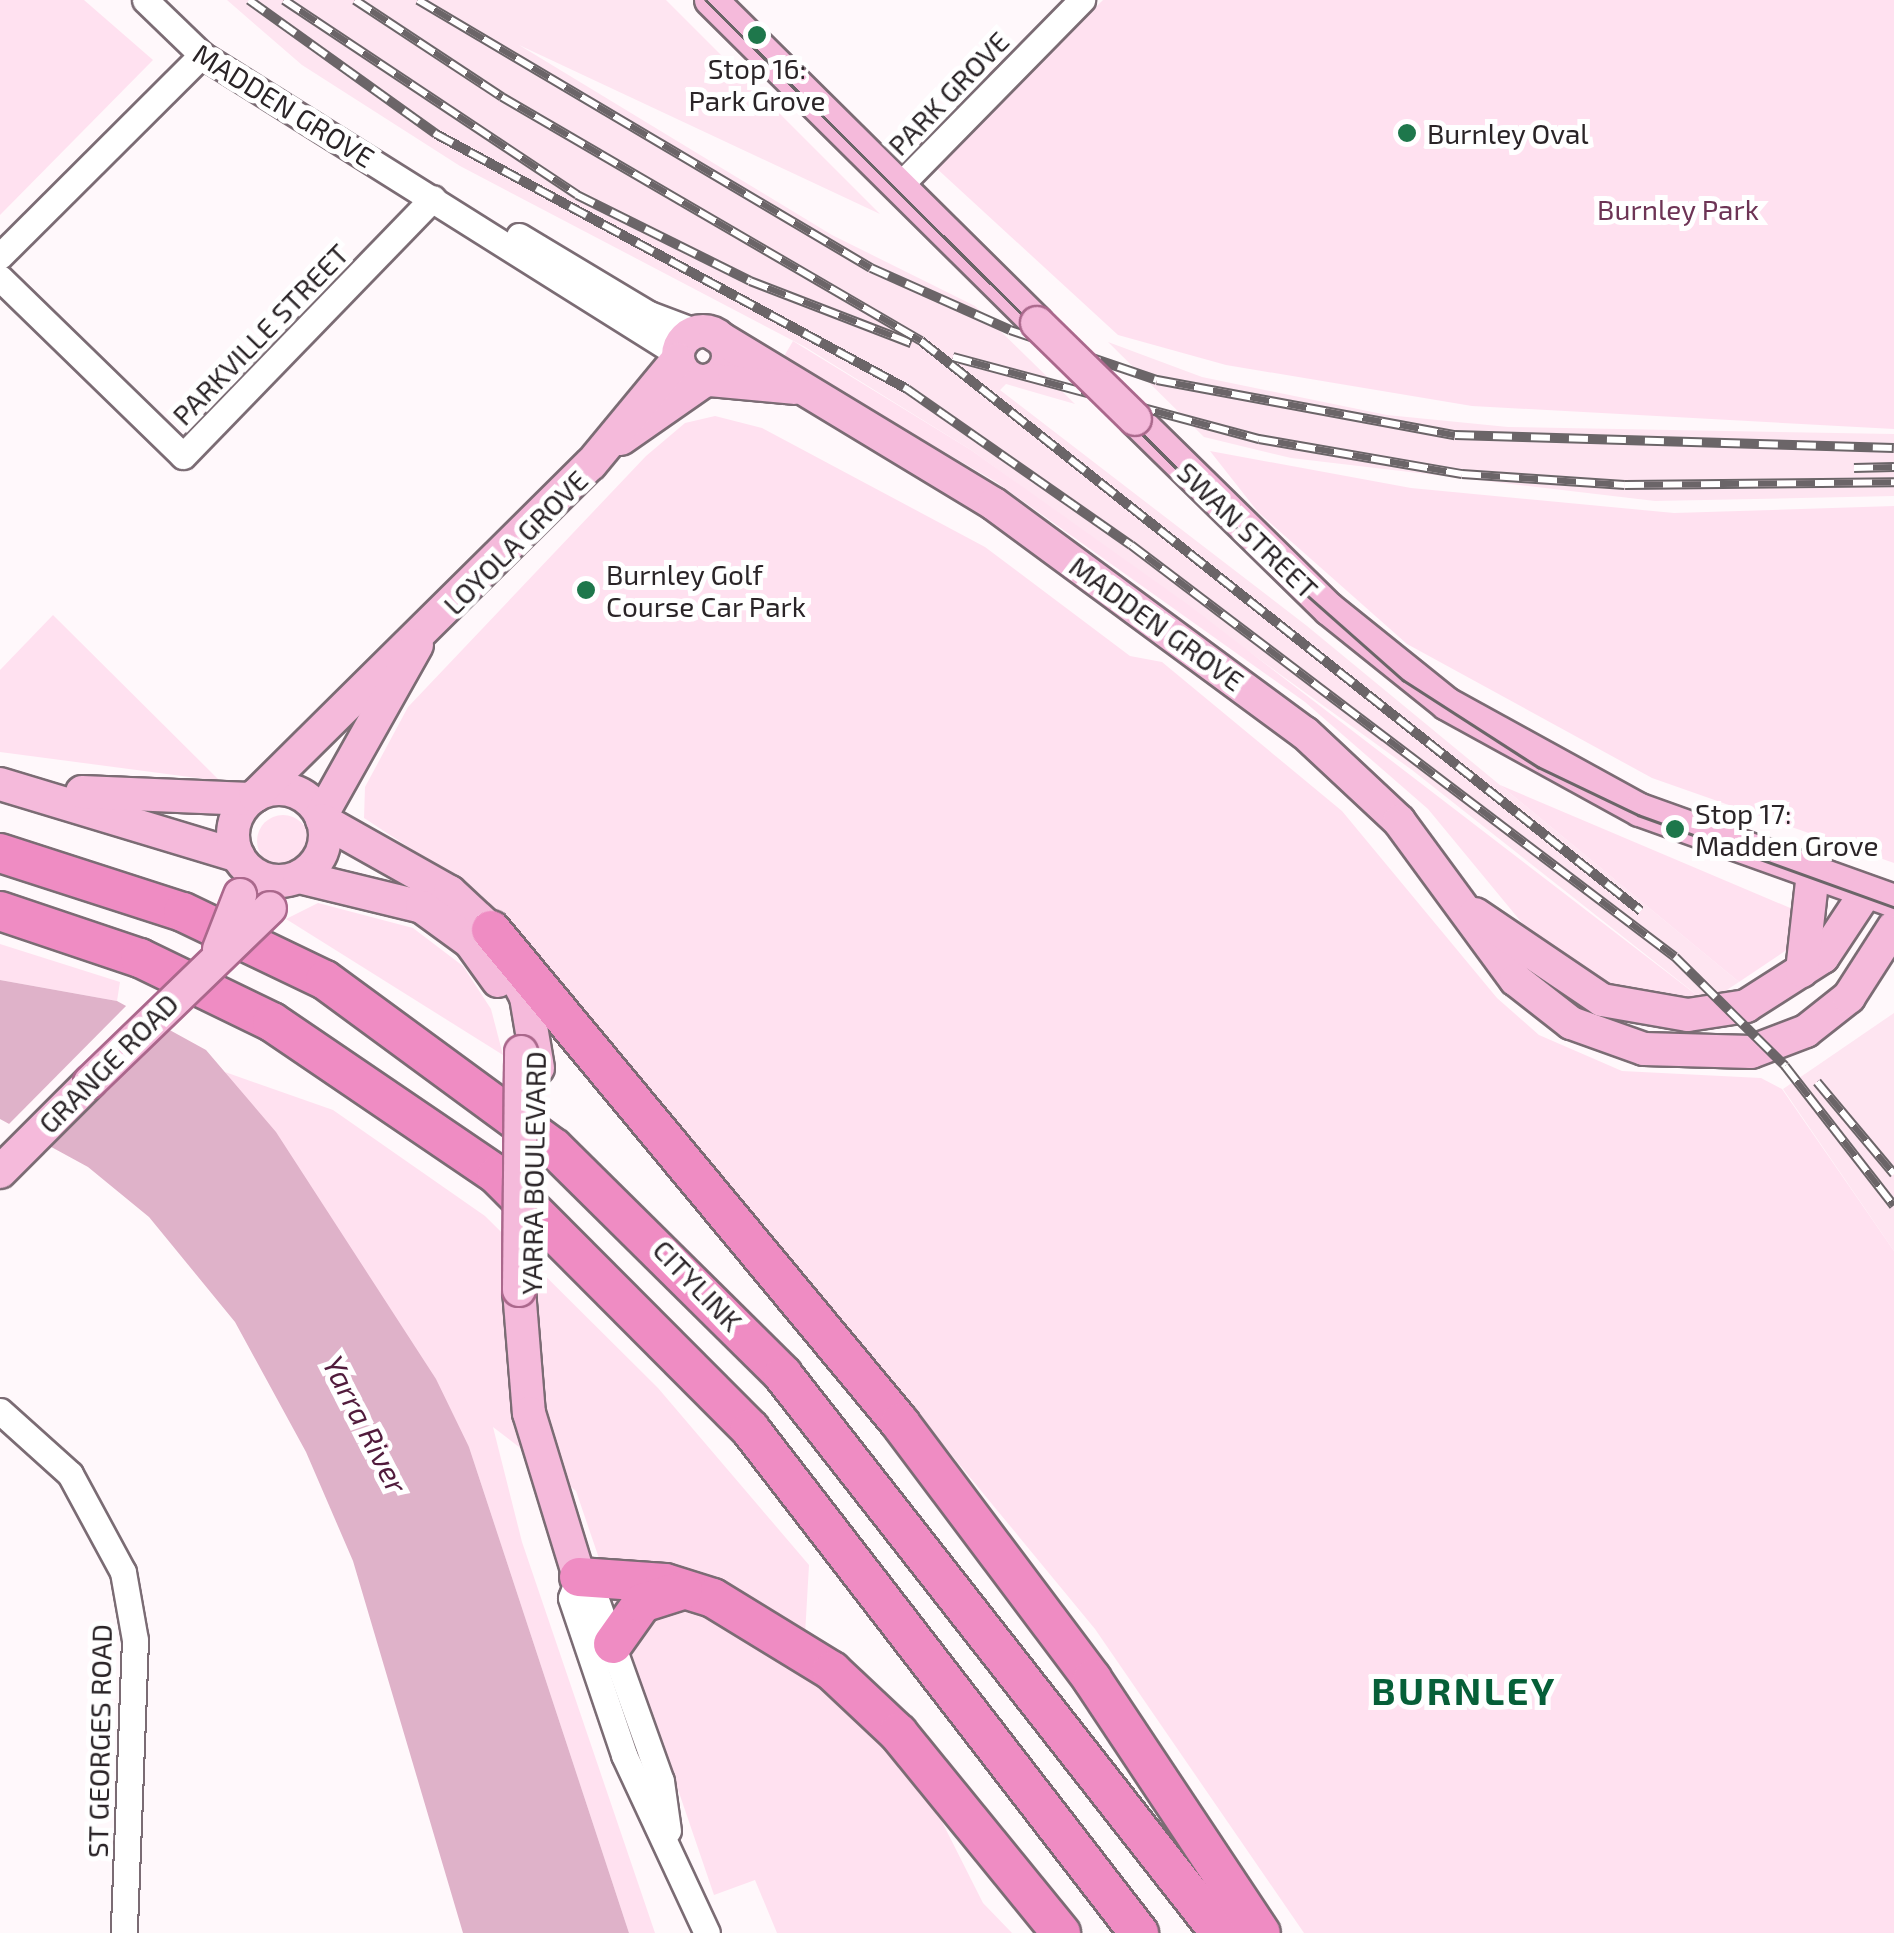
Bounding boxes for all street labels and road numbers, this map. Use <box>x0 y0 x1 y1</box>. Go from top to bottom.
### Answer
street label: PARK GROVE <box>881 24 1015 162</box>
street label: MADDEN GROVE <box>187 36 381 174</box>
street label: PARKVILLE STREET <box>165 236 355 432</box>
street label: SWAN STREET <box>1171 455 1325 605</box>
street label: LOYOLA GROVE <box>436 463 594 621</box>
street label: MADDEN GROVE <box>1063 549 1251 697</box>
street label: GRANGE ROAD <box>31 986 185 1140</box>
street label: YARRA BOULEVARD <box>514 1051 552 1295</box>
street label: CITYLINK <box>646 1233 750 1337</box>
street label: ST GEORGES ROAD <box>80 1624 118 1858</box>

